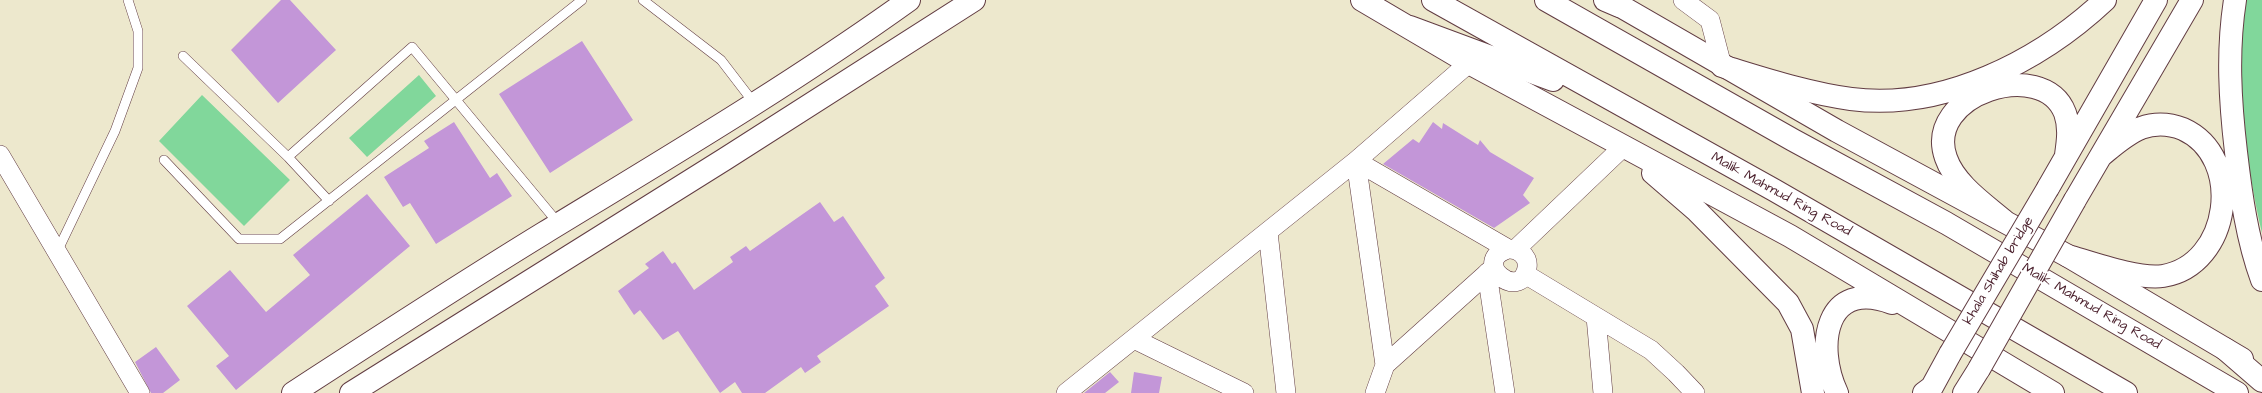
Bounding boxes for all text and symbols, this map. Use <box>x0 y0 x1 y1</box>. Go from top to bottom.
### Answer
street label: Malik Mahmud Ring Road <box>1708 149 1854 241</box>
street label: khala Shihab bridge <box>1960 214 2038 328</box>
street label: Malik Mahmud Ring Road <box>2018 260 2164 354</box>

